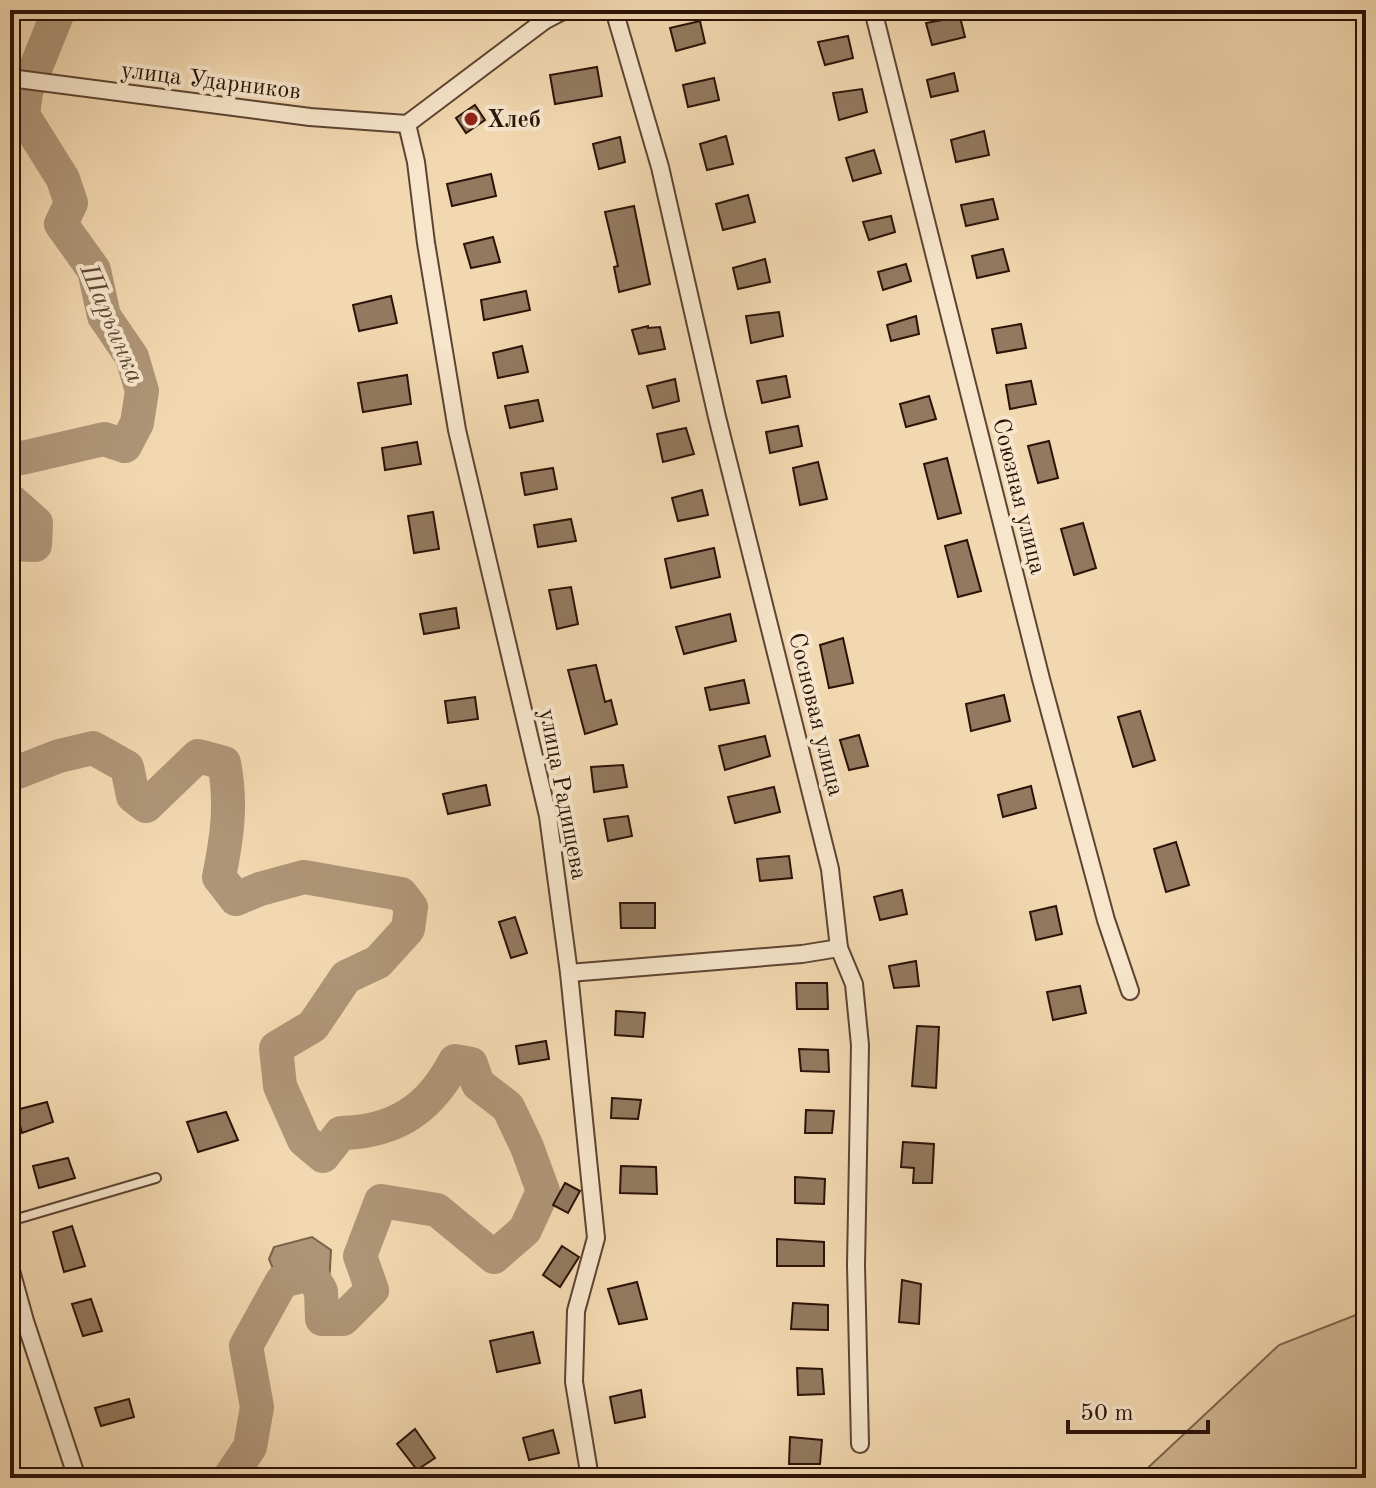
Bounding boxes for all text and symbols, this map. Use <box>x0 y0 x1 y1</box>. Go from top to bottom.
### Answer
street label: улица Ударников <box>119 59 302 105</box>
place label: Хлеб <box>487 109 541 133</box>
marker: Хлеб <box>462 110 480 128</box>
water label: Шарьинка <box>74 260 148 387</box>
street label: Союзная улица <box>987 416 1049 577</box>
street label: Сосновая улица <box>783 630 847 799</box>
street label: улица Радищева <box>534 707 590 882</box>
scale bar <box>1068 1384 1208 1434</box>
text: 50 m <box>1080 1402 1134 1426</box>

